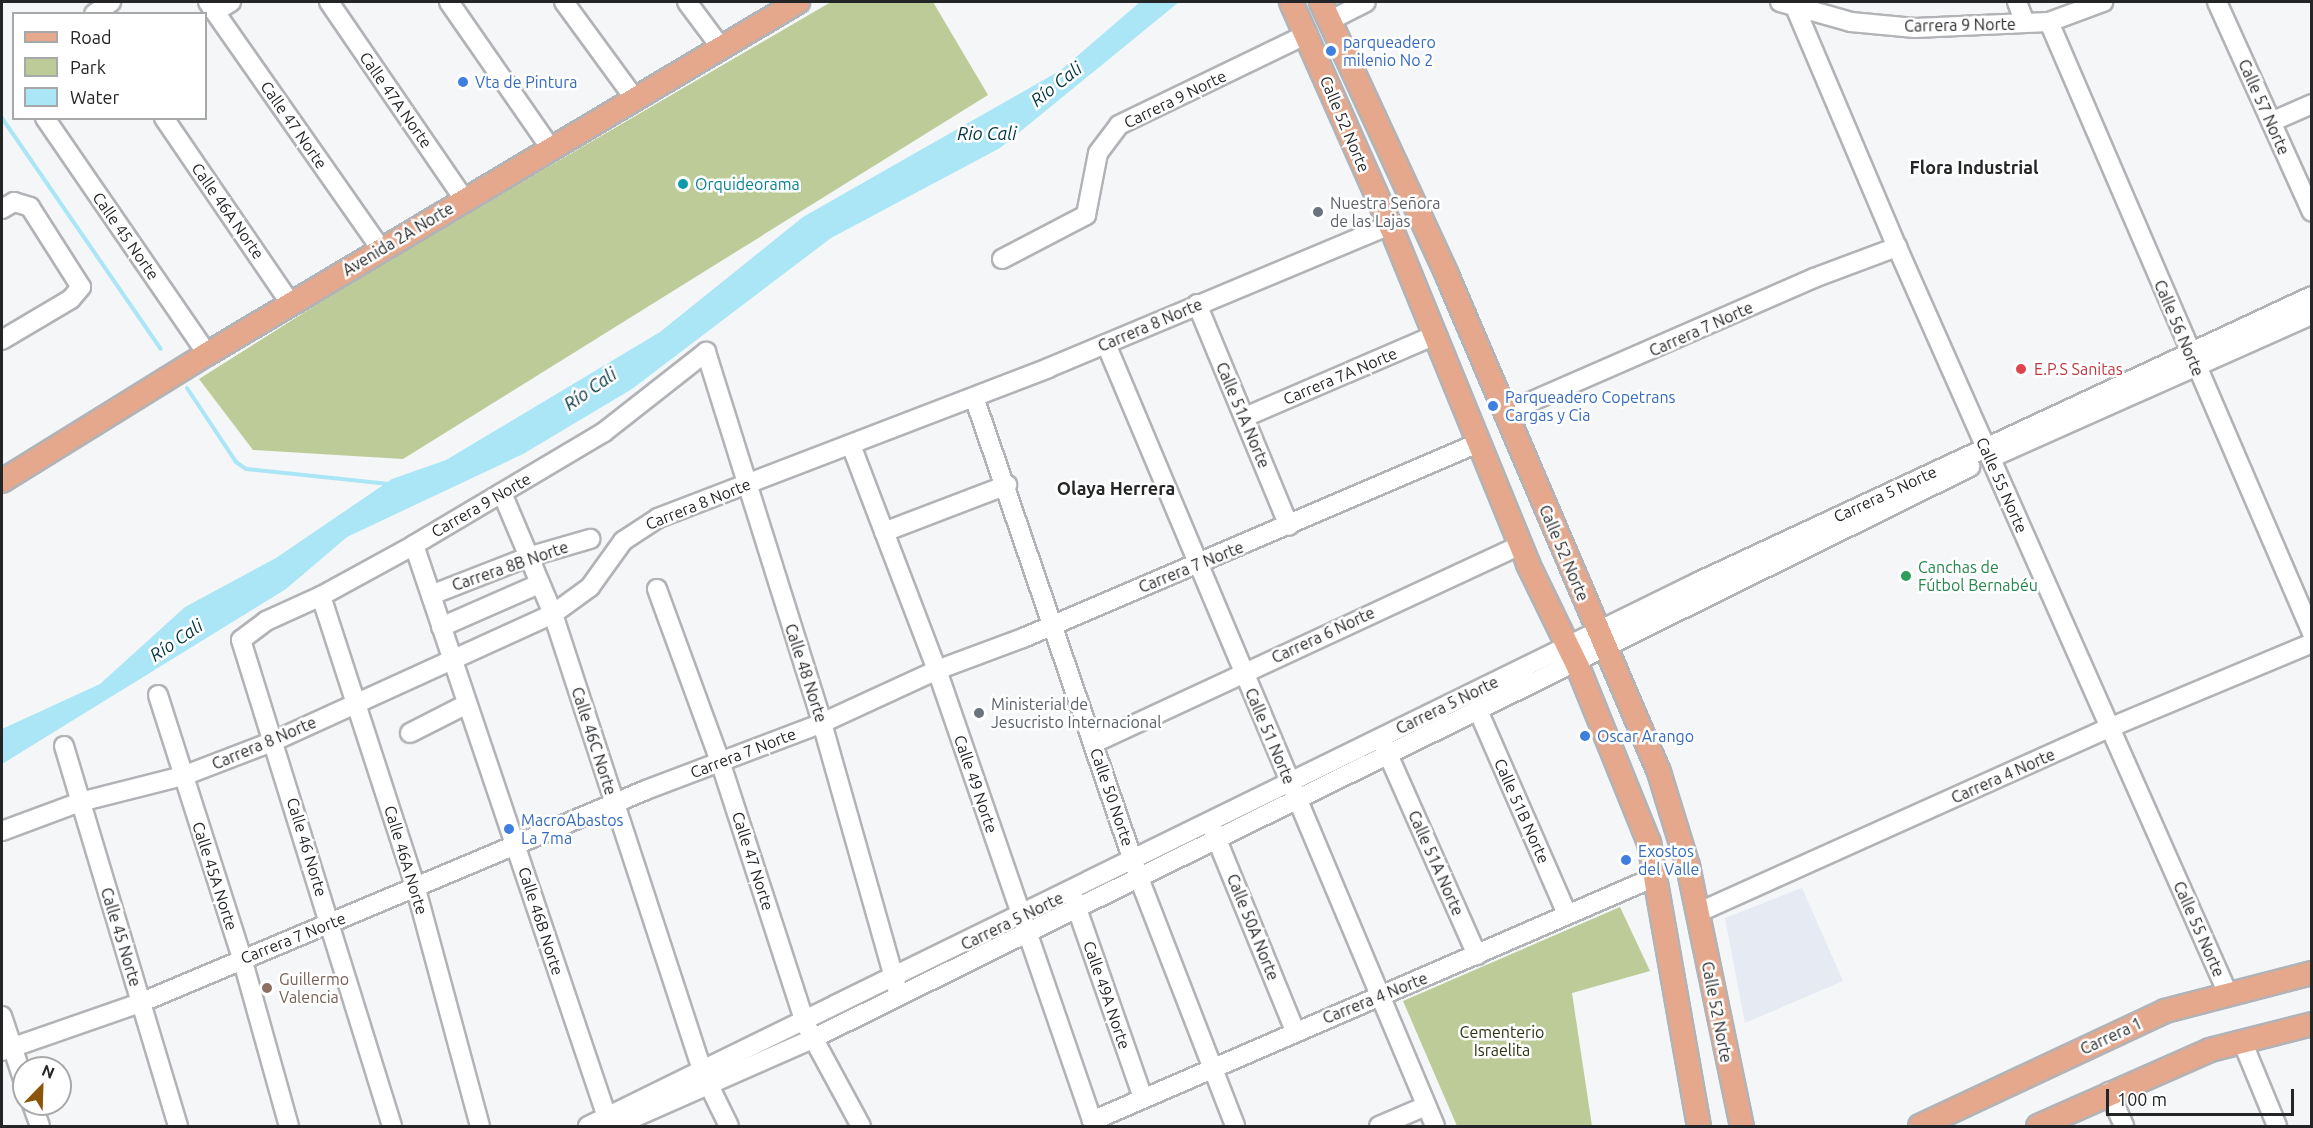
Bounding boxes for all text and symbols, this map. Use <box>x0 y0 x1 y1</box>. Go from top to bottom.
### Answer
legend <box>12 12 207 120</box>
street label: Carrera 9 Norte <box>1904 14 2016 36</box>
text: Road <box>70 27 112 47</box>
place label: parqueadero milenio No 2 <box>1343 32 1436 70</box>
marker: parqueadero milenio No 2 <box>1324 44 1338 58</box>
street label: Calle 47A Norte <box>356 48 436 152</box>
street label: Calle 57 Norte <box>2234 56 2294 158</box>
text: Park <box>70 57 106 77</box>
water label: Río Cali <box>1026 57 1086 111</box>
street label: Carrera 9 Norte <box>1121 66 1229 132</box>
place label: Vta de Pintura <box>475 72 577 92</box>
street label: Calle 52 Norte <box>1316 73 1374 175</box>
marker: Vta de Pintura <box>456 75 470 89</box>
street label: Calle 47 Norte <box>257 77 331 173</box>
text: Water <box>70 87 119 107</box>
water label: Rio Cali <box>957 122 1017 144</box>
district label: Flora Industrial <box>1910 156 2038 178</box>
street label: Calle 46A Norte <box>188 159 268 263</box>
place label: Orquideorama <box>695 174 800 194</box>
marker: Orquideorama <box>676 177 690 191</box>
street label: Calle 45 Norte <box>89 188 163 284</box>
place label: Nuestra Señora de las Lajas <box>1330 193 1441 231</box>
street label: Avenida 2A Norte <box>339 198 457 280</box>
marker: Nuestra Señora de las Lajas <box>1311 205 1325 219</box>
street label: Calle 56 Norte <box>2150 277 2208 379</box>
street label: Carrera 8 Norte <box>1095 294 1205 356</box>
street label: Carrera 7 Norte <box>1646 298 1756 360</box>
street label: Carrera 7A Norte <box>1280 343 1400 409</box>
street label: Calle 51A Norte <box>1212 359 1274 471</box>
place label: E.P.S Sanitas <box>2034 359 2123 379</box>
marker: E.P.S Sanitas <box>2012 360 2030 378</box>
water label: Río Cali <box>559 363 621 415</box>
place label: Parqueadero Copetrans Cargas y Cia <box>1505 387 1675 425</box>
marker: Parqueadero Copetrans Cargas y Cia <box>1486 399 1500 413</box>
street label: Calle 55 Norte <box>1972 434 2032 536</box>
street label: Carrera 5 Norte <box>1830 462 1940 526</box>
street label: Carrera 9 Norte <box>428 469 534 541</box>
street label: Carrera 8 Norte <box>643 474 753 534</box>
district label: Olaya Herrera <box>1057 477 1175 499</box>
street label: Calle 52 Norte <box>1535 502 1593 604</box>
street label: Carrera 8B Norte <box>449 537 571 595</box>
street label: Carrera 7 Norte <box>1136 537 1246 597</box>
place label: Canchas de Fútbol Bernabéu <box>1918 557 2038 595</box>
marker: Canchas de Fútbol Bernabéu <box>1899 569 1913 583</box>
street label: Carrera 6 Norte <box>1268 603 1378 667</box>
water label: Río Cali <box>145 614 207 666</box>
street label: Calle 48 Norte <box>781 621 831 725</box>
street label: Carrera 5 Norte <box>1393 672 1501 738</box>
street label: Calle 46C Norte <box>568 685 620 797</box>
street label: Calle 51 Norte <box>1241 685 1299 787</box>
place label: Ministerial de Jesucristo Internacional <box>991 694 1161 732</box>
marker: Ministerial de Jesucristo Internacional <box>972 706 986 720</box>
street label: Carrera 8 Norte <box>209 712 319 774</box>
street label: Carrera 7 Norte <box>687 724 799 782</box>
place label: Oscar Arango <box>1597 726 1694 746</box>
marker: Oscar Arango <box>1578 729 1592 743</box>
street label: Calle 49 Norte <box>950 732 1002 836</box>
street label: Calle 50 Norte <box>1086 745 1138 849</box>
street label: Carrera 4 Norte <box>1948 745 2058 807</box>
street label: Calle 51B Norte <box>1490 756 1554 866</box>
street label: Calle 46 Norte <box>283 795 331 899</box>
street label: Calle 46A Norte <box>380 803 432 917</box>
street label: Calle 51A Norte <box>1404 807 1468 919</box>
street label: Calle 47 Norte <box>728 809 778 913</box>
place label: MacroAbastos La 7ma <box>521 810 623 848</box>
street label: Calle 45A Norte <box>188 819 242 933</box>
marker: MacroAbastos La 7ma <box>502 822 516 836</box>
place label: Exostos del Valle <box>1638 841 1699 879</box>
marker: Exostos del Valle <box>1619 853 1633 867</box>
street label: Calle 46B Norte <box>514 864 568 978</box>
street label: Calle 50A Norte <box>1223 871 1283 983</box>
street label: Calle 55 Norte <box>2169 878 2229 980</box>
street label: Calle 45 Norte <box>97 885 145 989</box>
street label: Carrera 5 Norte <box>958 888 1066 954</box>
street label: Carrera 7 Norte <box>238 908 348 968</box>
street label: Calle 49A Norte <box>1080 938 1134 1052</box>
street label: Calle 52 Norte <box>1698 960 1736 1064</box>
street label: Carrera 4 Norte <box>1320 968 1430 1028</box>
place label: Guillermo Valencia <box>279 969 349 1007</box>
marker: Guillermo Valencia <box>260 981 274 995</box>
street label: Carrera 1 <box>2077 1013 2145 1059</box>
park label: Cementerio Israelita <box>1460 1022 1544 1060</box>
north arrow <box>12 1056 72 1116</box>
text: N <box>39 1061 57 1082</box>
scale bar <box>2109 1077 2296 1115</box>
text: 100 m <box>2117 1089 2167 1109</box>

